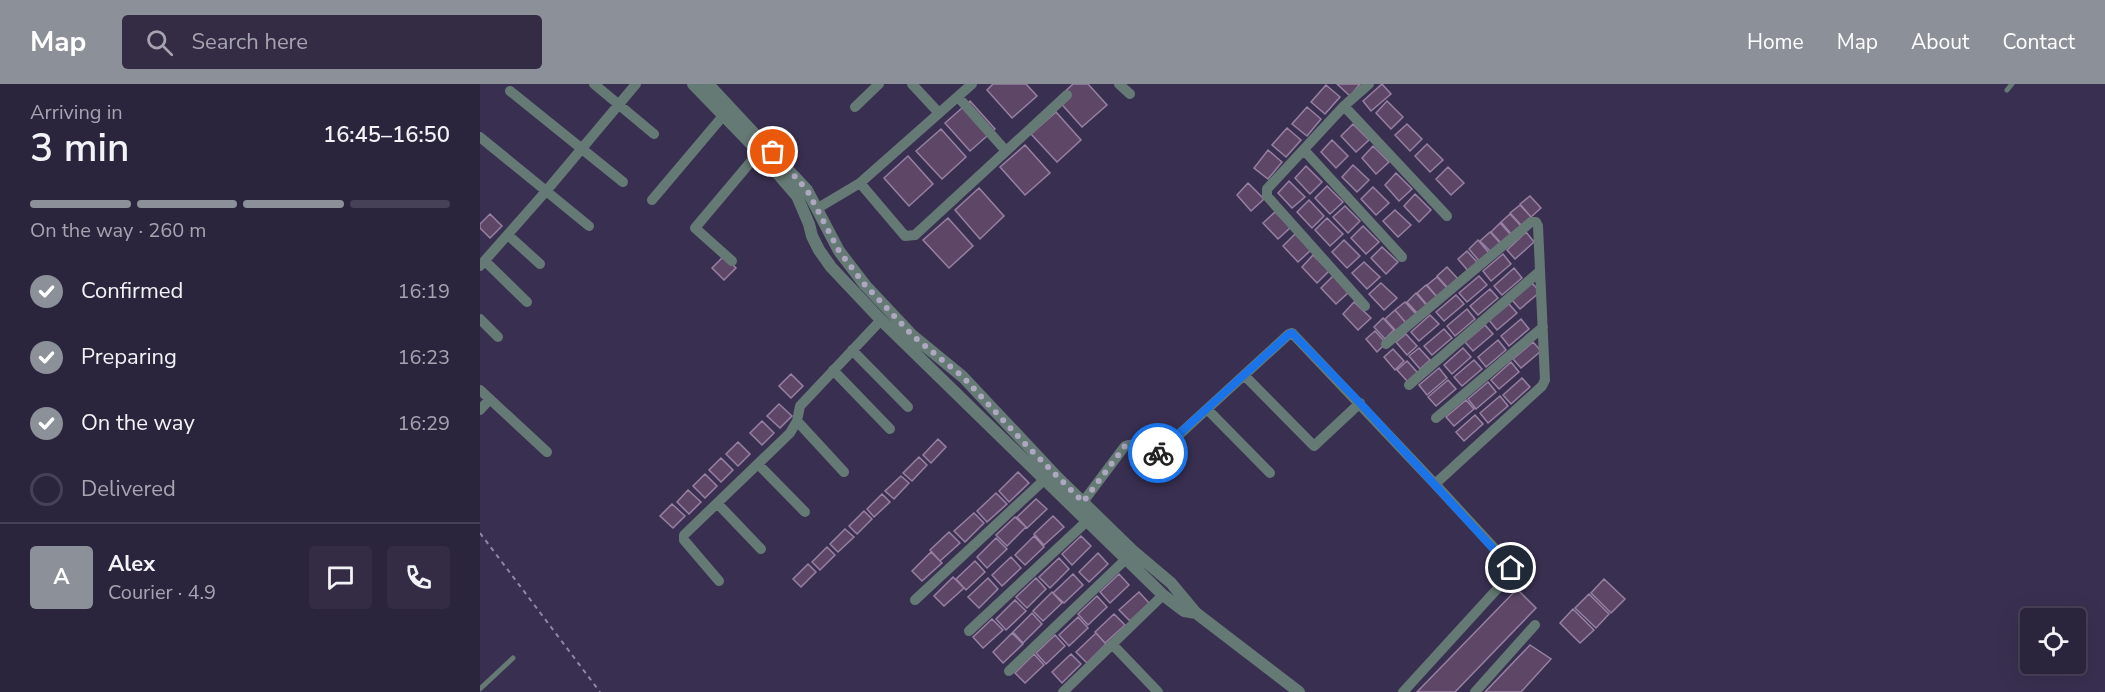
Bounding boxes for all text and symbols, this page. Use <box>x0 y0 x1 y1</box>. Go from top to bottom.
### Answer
search box <box>122 15 542 69</box>
text: Map <box>30 23 86 61</box>
icon: search <box>143 26 176 59</box>
text: Search here <box>191 27 308 57</box>
text: Home <box>1747 28 1804 56</box>
text: Map <box>1837 28 1878 56</box>
text: About <box>1911 28 1969 56</box>
text: Contact <box>2002 28 2075 56</box>
text: Arriving in <box>30 99 123 126</box>
text: 16:45–16:50 <box>323 120 450 150</box>
text: 3 min <box>30 122 129 175</box>
pin <box>747 126 798 177</box>
icon: bag <box>756 135 789 168</box>
text: On the way · 260 m <box>30 217 206 244</box>
icon: check <box>30 275 63 308</box>
text: Confirmed <box>81 276 183 306</box>
text: 16:19 <box>397 278 450 305</box>
icon: check <box>30 341 63 374</box>
text: Preparing <box>81 342 177 372</box>
text: 16:23 <box>397 344 450 371</box>
icon: check <box>30 407 63 440</box>
text: On the way <box>81 408 195 438</box>
text: 16:29 <box>397 410 450 437</box>
courier <box>1128 423 1188 483</box>
icon: bike <box>1142 437 1175 470</box>
text: Delivered <box>81 474 176 504</box>
pin <box>1485 542 1536 593</box>
button: chat <box>309 546 372 609</box>
button: phone <box>387 546 450 609</box>
text: Alex <box>108 549 155 579</box>
icon: home <box>1494 551 1527 584</box>
text: A <box>53 562 70 592</box>
text: Courier · 4.9 <box>108 579 216 606</box>
map controls <box>2020 608 2086 674</box>
button: locate <box>2020 608 2086 674</box>

